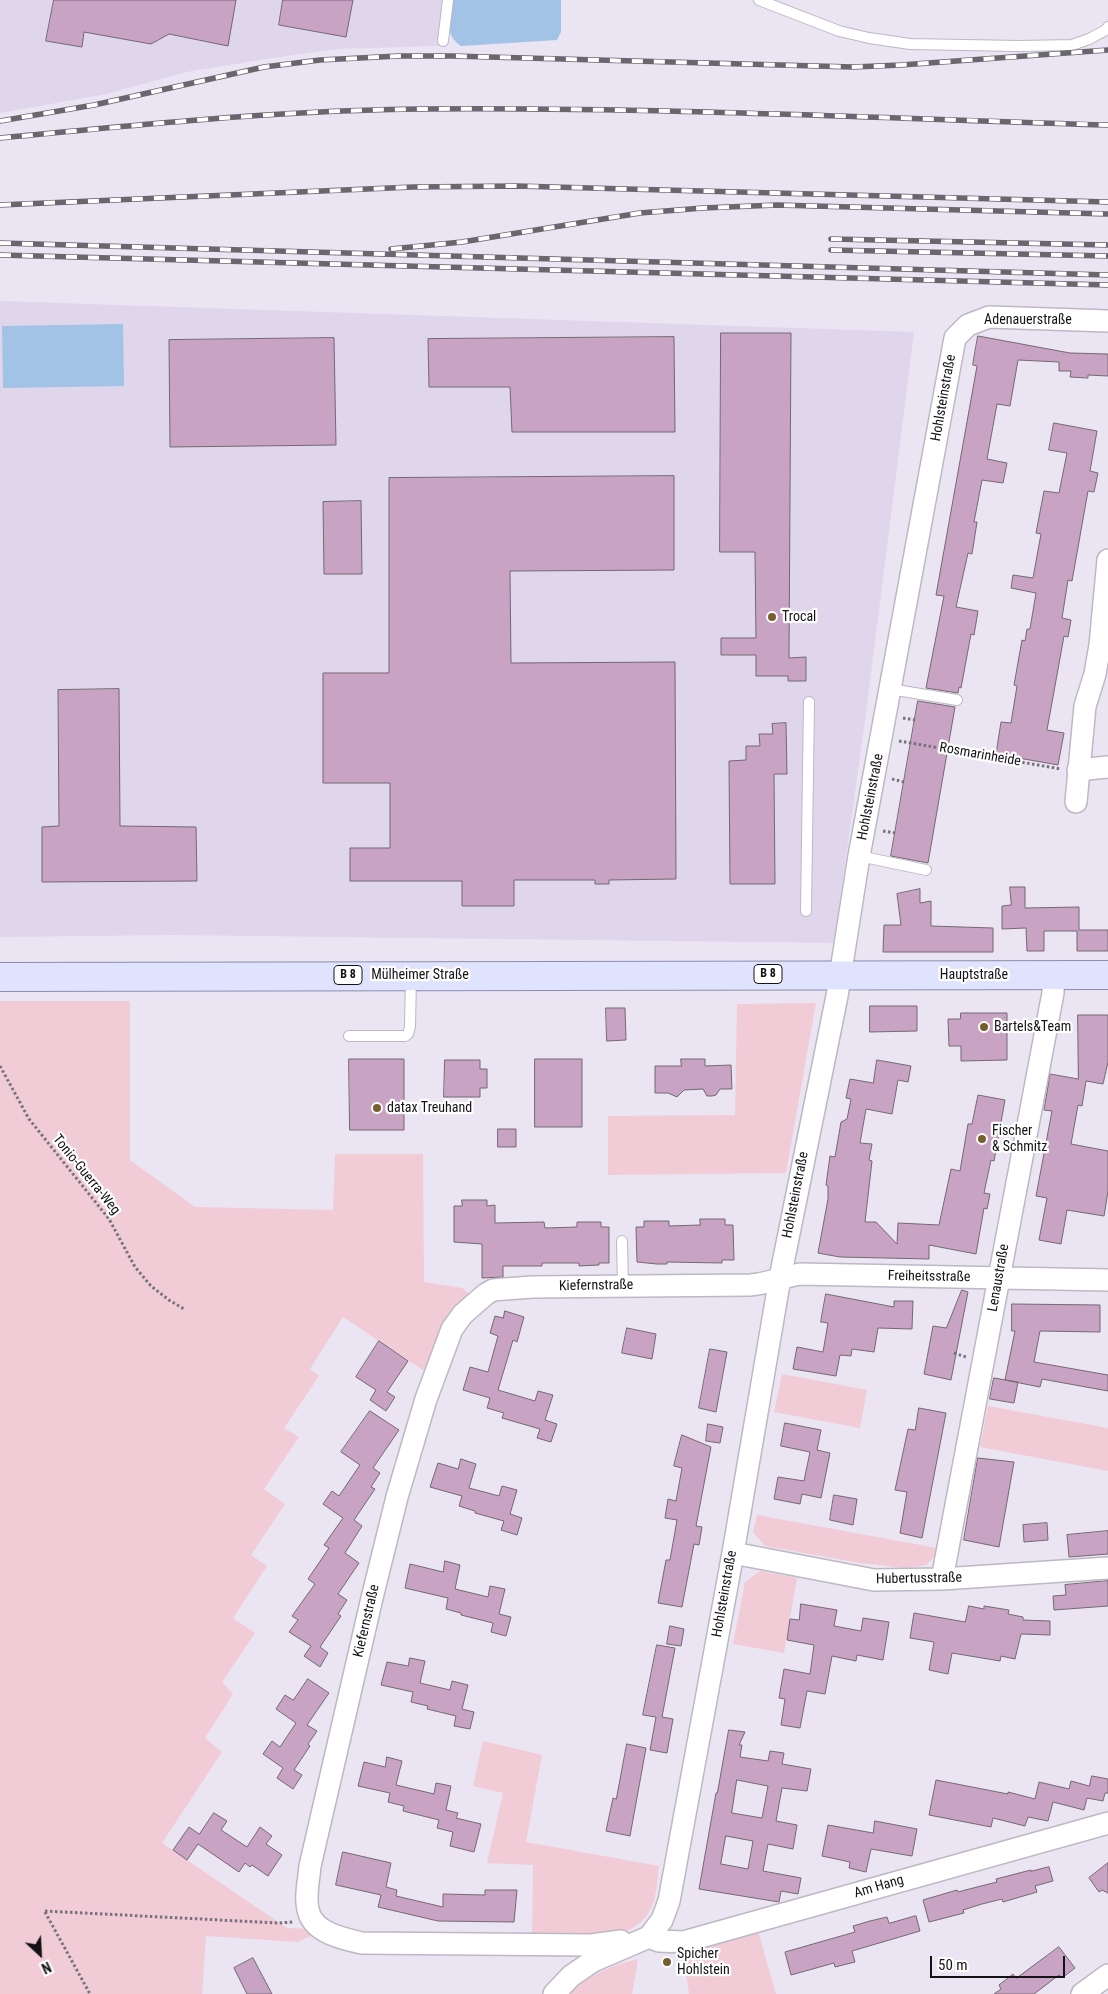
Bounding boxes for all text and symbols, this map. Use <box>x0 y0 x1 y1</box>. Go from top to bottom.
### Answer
street label: Adenauerstraße <box>984 312 1072 328</box>
street label: Hohlsteinstraße <box>928 353 960 443</box>
place label: Trocal <box>782 609 816 625</box>
marker: Trocal <box>766 611 778 623</box>
street label: Rosmarinheide <box>938 740 1022 770</box>
street label: Hohlsteinstraße <box>854 752 888 842</box>
road number: B 8 <box>754 964 782 984</box>
road number: B 8 <box>334 966 362 984</box>
street label: Mülheimer Straße <box>371 967 469 983</box>
street label: Hauptstraße <box>940 967 1008 983</box>
place label: Bartels&Team <box>994 1019 1071 1035</box>
marker: Bartels&Team <box>978 1021 990 1033</box>
place label: datax Treuhand <box>387 1100 472 1116</box>
marker: datax Treuhand <box>371 1102 383 1114</box>
place label: Fischer & Schmitz <box>992 1123 1047 1156</box>
street label: Tonio-Guerra-Weg <box>49 1132 123 1218</box>
marker: Fischer & Schmitz <box>976 1133 988 1145</box>
street label: Hohlsteinstraße <box>779 1150 813 1240</box>
street label: Lenaustraße <box>985 1243 1013 1313</box>
street label: Freiheitsstraße <box>888 1268 970 1286</box>
street label: Kiefernstraße <box>559 1277 633 1295</box>
street label: Hohlsteinstraße <box>709 1549 741 1639</box>
street label: Hubertusstraße <box>876 1570 962 1588</box>
street label: Kiefernstraße <box>350 1583 384 1659</box>
street label: Am Hang <box>852 1872 906 1902</box>
north arrow <box>15 1929 65 1979</box>
place label: Spicher Hohlstein <box>677 1946 730 1978</box>
scale bar <box>933 1946 1068 1978</box>
marker: Spicher Hohlstein <box>661 1956 673 1968</box>
text: 50 m <box>938 1956 968 1974</box>
text: N <box>39 1959 54 1977</box>

